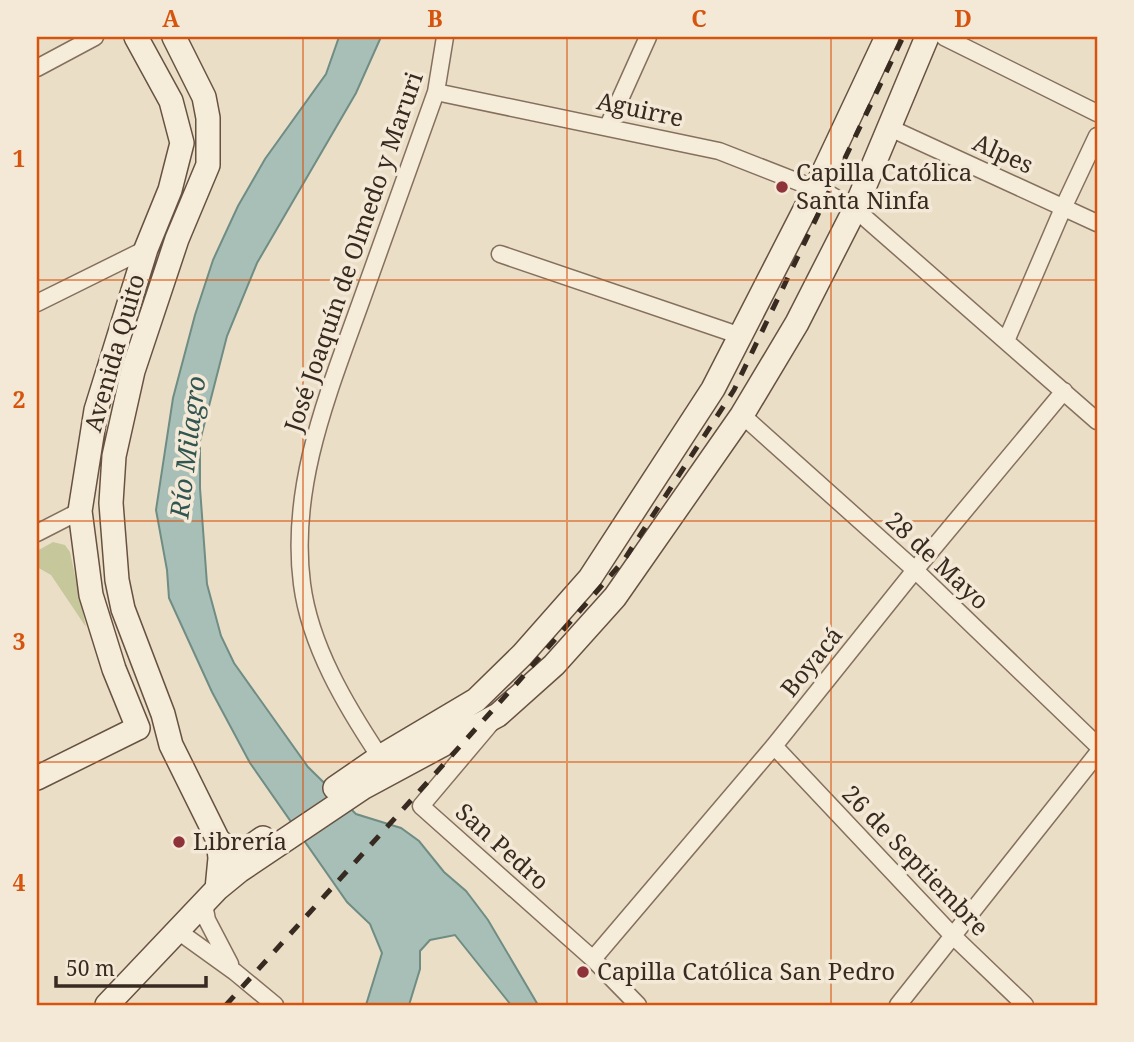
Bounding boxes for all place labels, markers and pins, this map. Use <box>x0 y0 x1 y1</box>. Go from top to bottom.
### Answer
place label: Capilla Católica Santa Ninfa <box>796 155 972 216</box>
marker: Capilla Católica Santa Ninfa <box>774 179 790 195</box>
place label: Librería <box>193 824 287 857</box>
marker: Librería <box>171 834 187 850</box>
place label: Capilla Católica San Pedro <box>597 954 895 987</box>
marker: Capilla Católica San Pedro <box>575 964 591 980</box>

